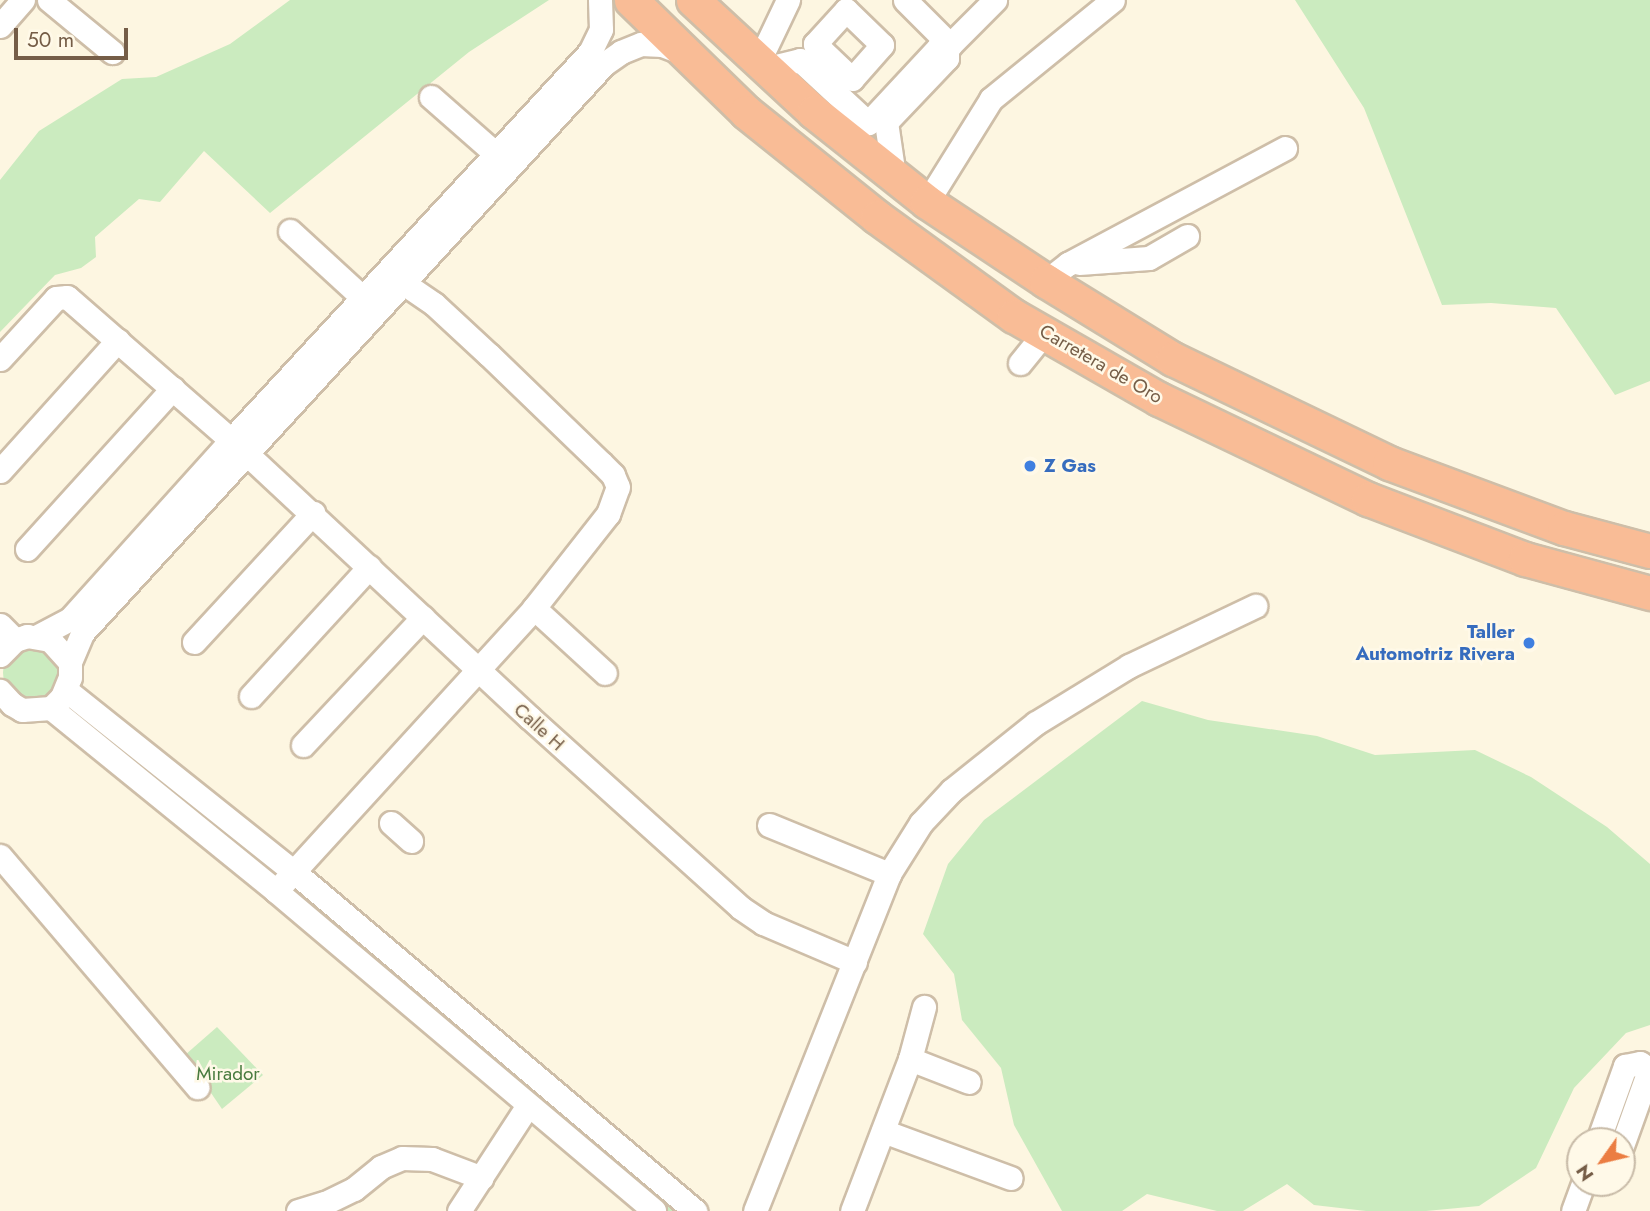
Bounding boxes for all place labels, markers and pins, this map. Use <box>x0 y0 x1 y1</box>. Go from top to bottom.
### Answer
place label: Z Gas <box>1044 455 1096 477</box>
marker: Z Gas <box>1022 458 1038 474</box>
place label: Taller Automotriz Rivera <box>1356 621 1515 665</box>
marker: Taller Automotriz Rivera <box>1521 635 1537 651</box>

